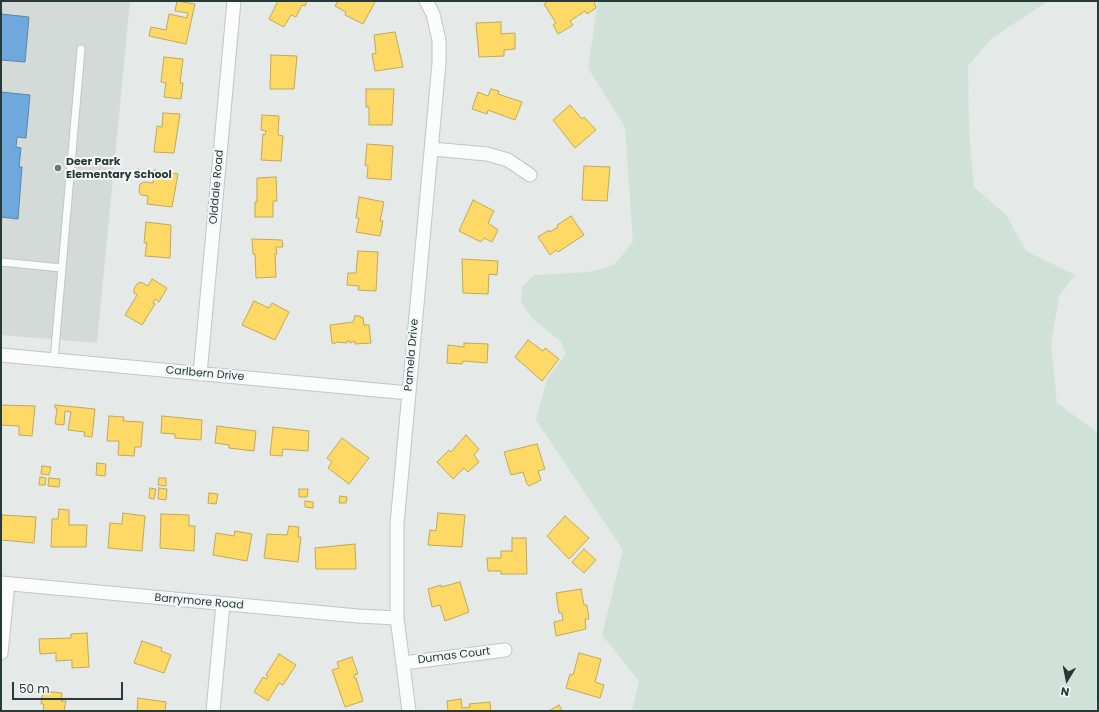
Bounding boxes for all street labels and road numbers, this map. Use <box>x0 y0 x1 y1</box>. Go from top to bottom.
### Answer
street label: Olddale Road <box>207 149 227 225</box>
street label: Pamela Drive <box>402 318 422 392</box>
street label: Carlbern Drive <box>165 364 245 384</box>
street label: Barrymore Road <box>154 592 244 612</box>
street label: Dumas Court <box>417 645 491 667</box>

